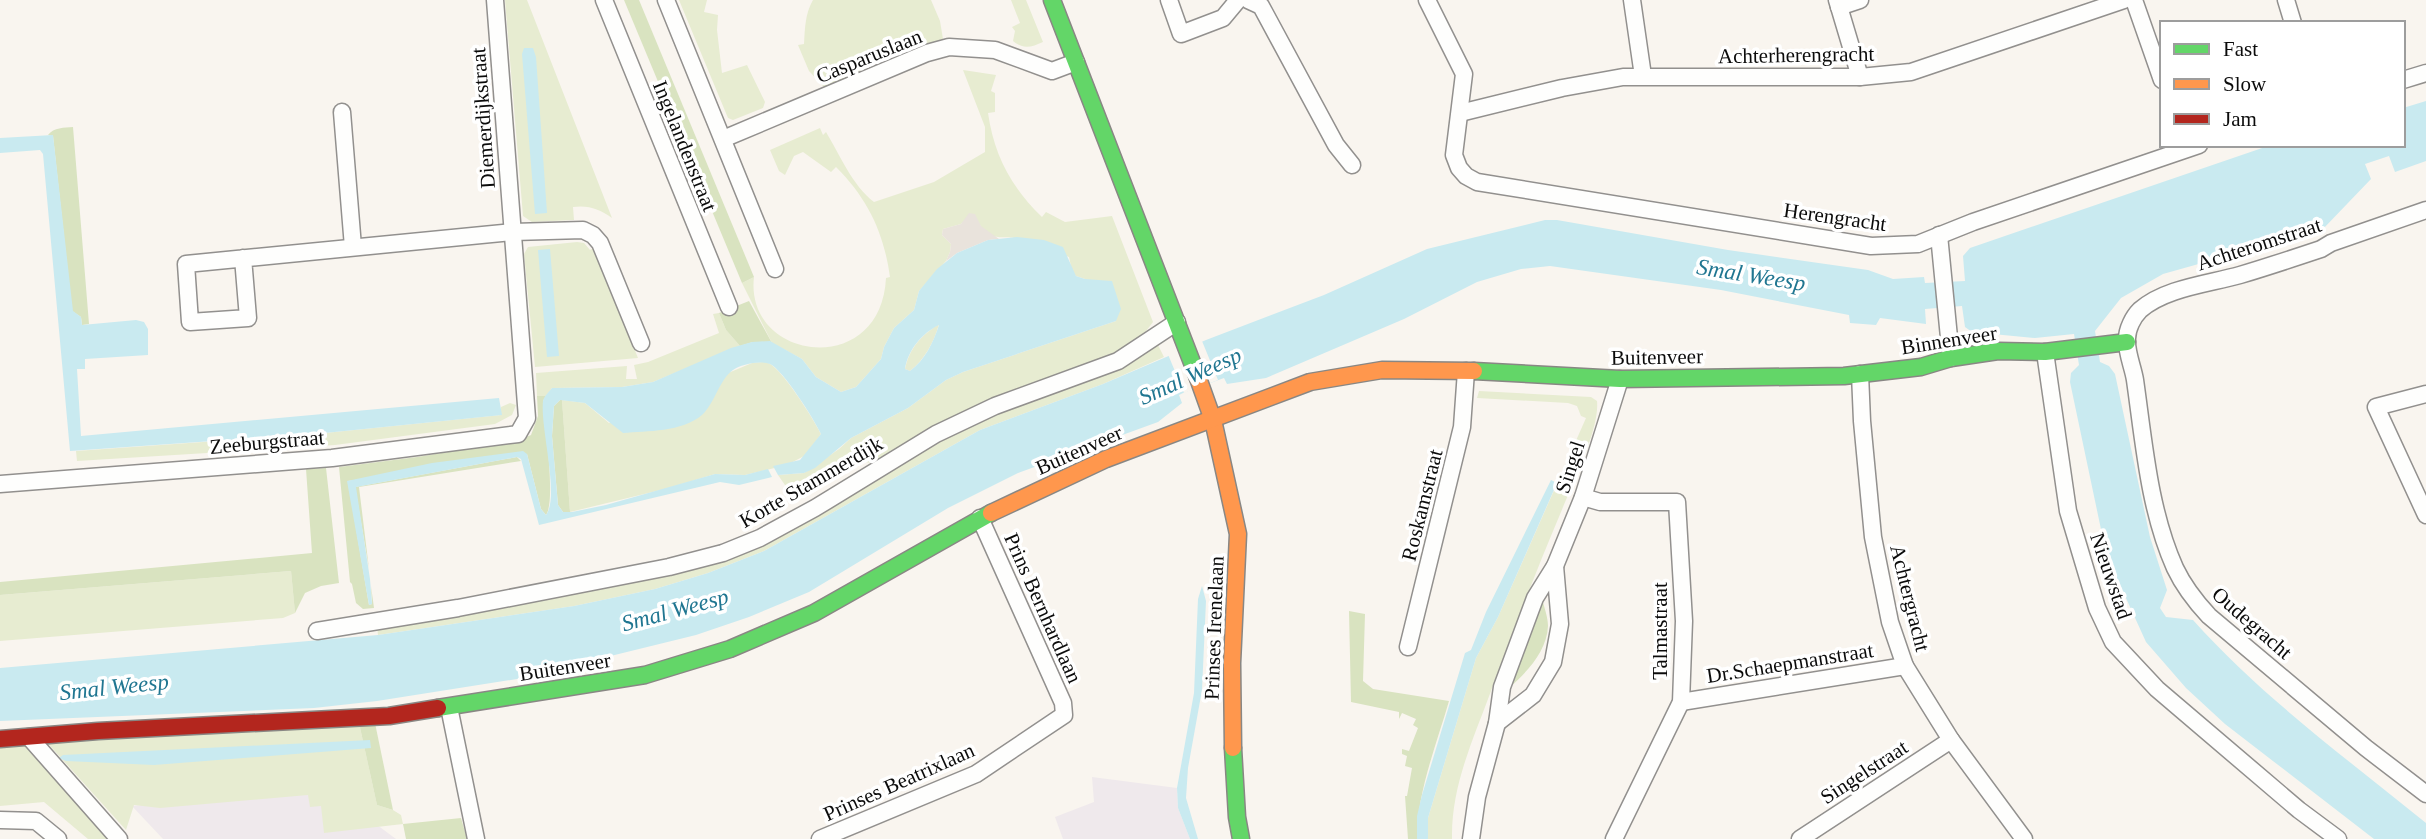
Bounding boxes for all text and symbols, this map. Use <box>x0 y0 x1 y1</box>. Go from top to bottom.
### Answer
legend <box>2160 21 2405 147</box>
street label: Casparuslaan <box>813 24 926 88</box>
text: Fast <box>2223 37 2258 61</box>
street label: Achterherengracht <box>1718 42 1874 68</box>
street label: Diemerdijkstraat <box>466 47 500 189</box>
text: Slow <box>2223 72 2267 96</box>
street label: Ingelandenstraat <box>648 77 722 215</box>
text: Jam <box>2223 107 2257 131</box>
street label: Herengracht <box>1782 198 1888 236</box>
street label: Achteromstraat <box>2194 213 2324 275</box>
water label: Smal Weesp <box>1695 254 1807 296</box>
street label: Binnenveer <box>1899 321 1999 359</box>
water label: Smal Weesp <box>1135 342 1245 410</box>
street label: Buitenveer <box>1611 344 1703 370</box>
street label: Buitenveer <box>1032 420 1126 480</box>
street label: Zeeburgstraat <box>209 425 326 459</box>
street label: Korte Stammerdijk <box>735 431 887 533</box>
street label: Singel <box>1550 438 1590 496</box>
street label: Roskamstraat <box>1397 446 1448 563</box>
street label: Prins Bernhardlaan <box>999 529 1087 687</box>
street label: Nieuwstad <box>2085 530 2137 623</box>
street label: Achtergracht <box>1885 542 1935 654</box>
street label: Prinses Irenelaan <box>1199 555 1229 700</box>
street label: Talmastraat <box>1648 582 1672 680</box>
street label: Oudegracht <box>2207 582 2297 664</box>
water label: Smal Weesp <box>619 584 731 636</box>
street label: Dr.Schaepmanstraat <box>1705 638 1875 688</box>
street label: Buitenveer <box>518 648 612 686</box>
water label: Smal Weesp <box>58 669 170 705</box>
street label: Singelstraat <box>1816 735 1912 809</box>
street label: Prinses Beatrixlaan <box>820 738 979 826</box>

